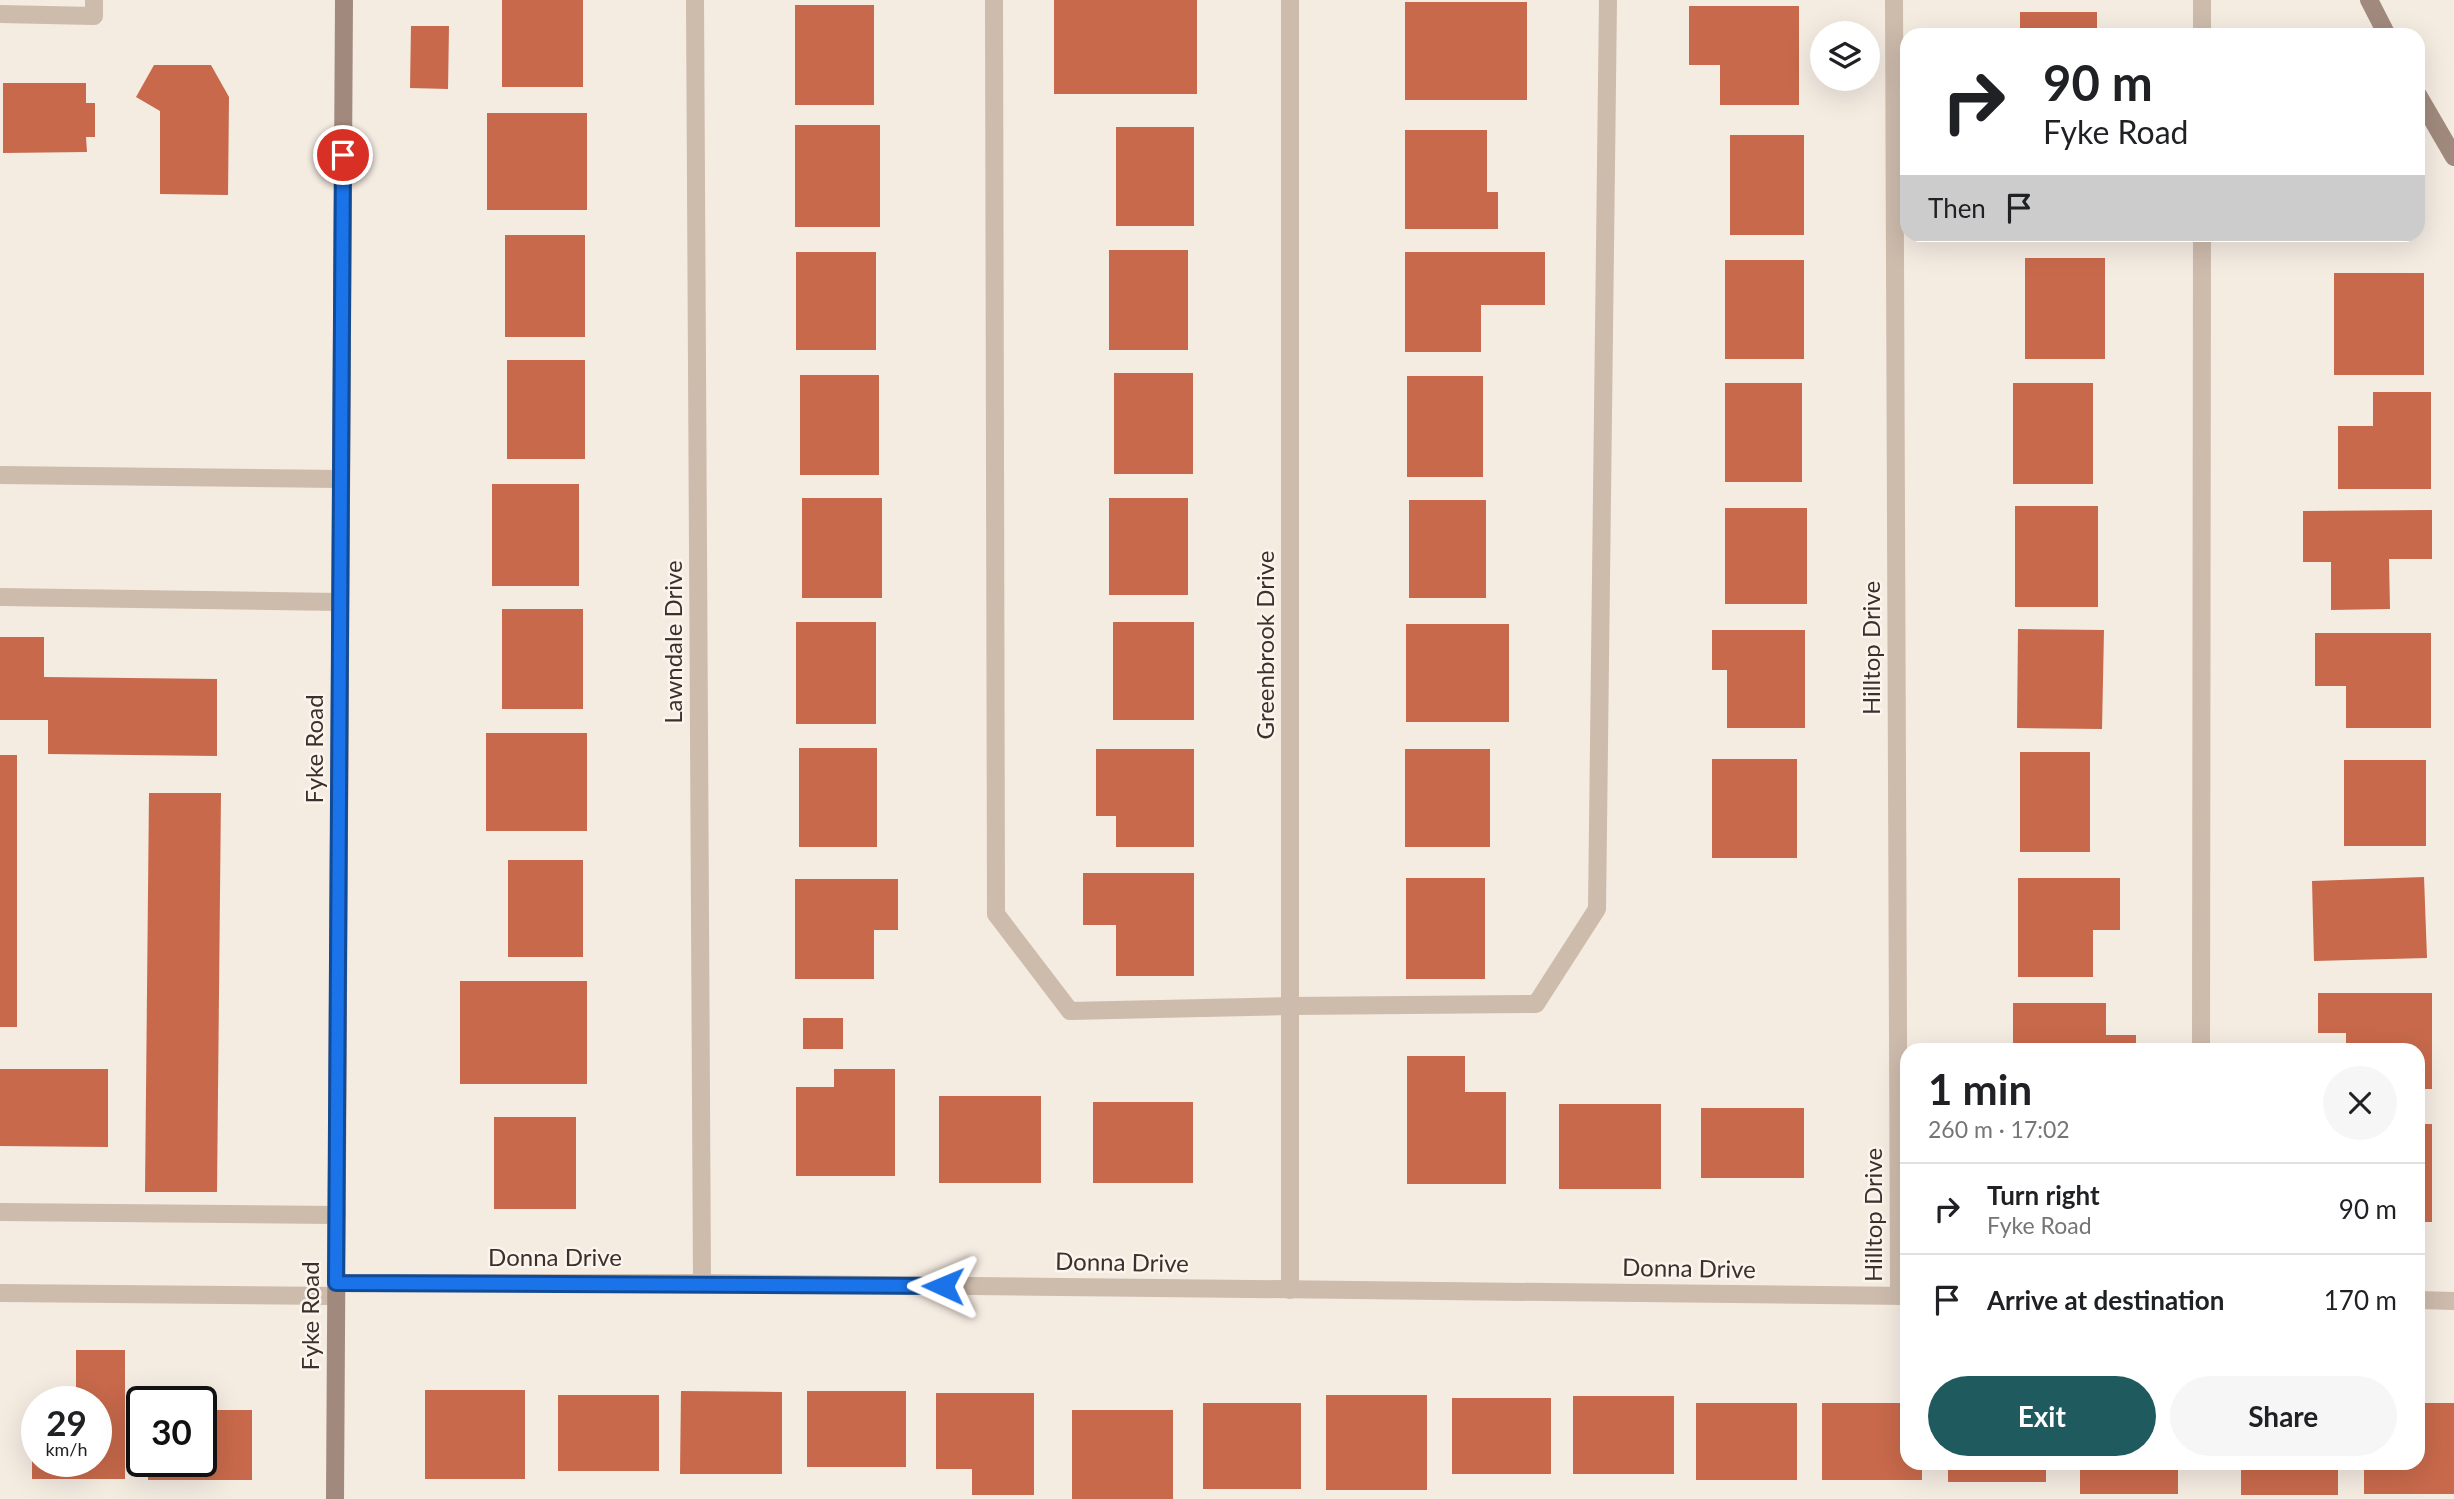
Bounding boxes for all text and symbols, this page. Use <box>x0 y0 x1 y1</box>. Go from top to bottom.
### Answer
map controls <box>1810 21 1880 91</box>
button: layers <box>1810 21 1880 91</box>
text: 90 m <box>2043 53 2153 111</box>
icon: right <box>1928 56 2019 147</box>
text: Fyke Road <box>2043 112 2189 151</box>
pin <box>313 125 373 185</box>
icon: arrive <box>324 136 362 174</box>
icon: arrive <box>2000 189 2038 227</box>
text: Then <box>1928 192 1986 224</box>
street label: Greenbrook Drive <box>1250 551 1279 739</box>
street label: Lawndale Drive <box>658 560 687 724</box>
street label: Hilltop Drive <box>1856 581 1885 715</box>
street label: Fyke Road <box>299 694 328 804</box>
text: 1 min <box>1928 1064 2032 1114</box>
button: close <box>2323 1066 2397 1140</box>
text: 260 m · 17:02 <box>1928 1115 2070 1143</box>
street label: Hilltop Drive <box>1858 1148 1887 1282</box>
text: Turn right <box>1987 1179 2100 1211</box>
icon: right <box>1928 1190 1966 1228</box>
text: 90 m <box>2339 1193 2397 1225</box>
text: Fyke Road <box>1987 1211 2092 1239</box>
street label: Donna Drive <box>488 1242 622 1271</box>
street label: Donna Drive <box>1055 1246 1189 1277</box>
position arrow <box>906 1249 980 1323</box>
street label: Donna Drive <box>1622 1252 1756 1283</box>
street label: Fyke Road <box>295 1261 324 1371</box>
icon: arrive <box>1928 1281 1966 1319</box>
text: Arrive at destination <box>1987 1284 2224 1316</box>
text: 170 m <box>2324 1284 2397 1316</box>
button: Exit <box>1928 1376 2156 1456</box>
button: Share <box>2170 1376 2397 1456</box>
speed limit sign: 30 <box>126 1386 217 1477</box>
text: 29 <box>46 1401 87 1443</box>
text: km/h <box>45 1438 88 1460</box>

